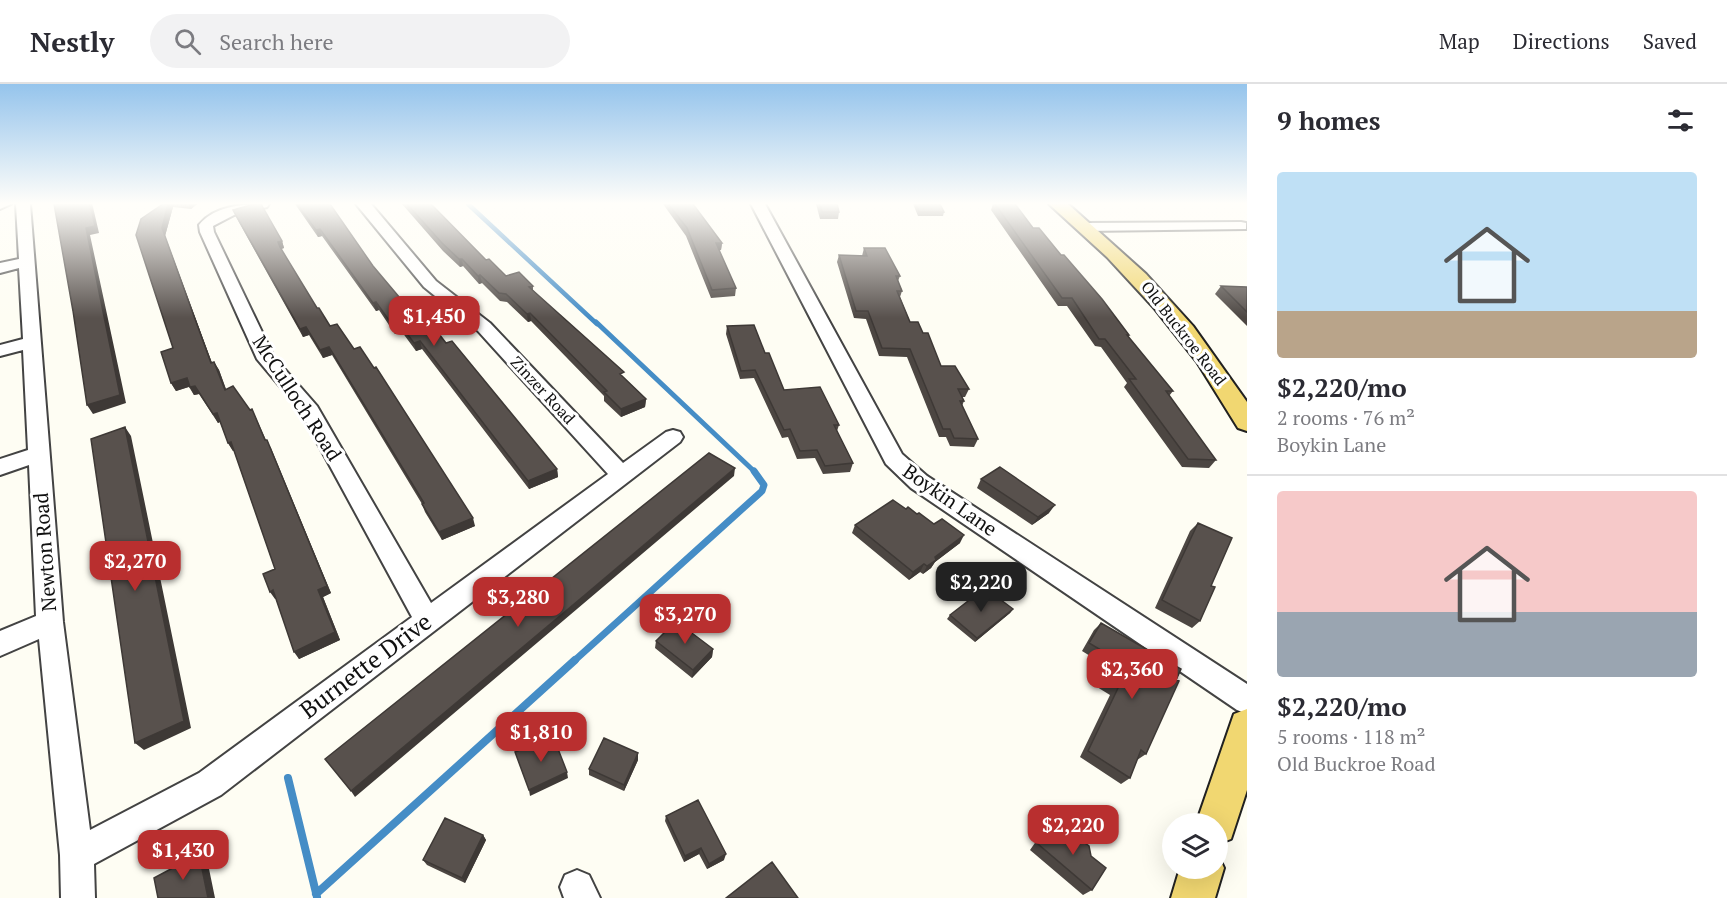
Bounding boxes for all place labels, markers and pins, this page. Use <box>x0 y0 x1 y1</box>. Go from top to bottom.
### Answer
pin: $1,450 <box>385 296 483 347</box>
pin: $2,270 <box>86 541 184 592</box>
pin: $2,220 <box>932 562 1030 613</box>
pin: $3,280 <box>469 577 567 628</box>
pin: $3,270 <box>636 594 734 645</box>
pin: $2,360 <box>1083 649 1181 700</box>
pin: $1,810 <box>492 712 590 763</box>
pin: $2,220 <box>1024 805 1122 856</box>
pin: $1,430 <box>134 830 232 881</box>

